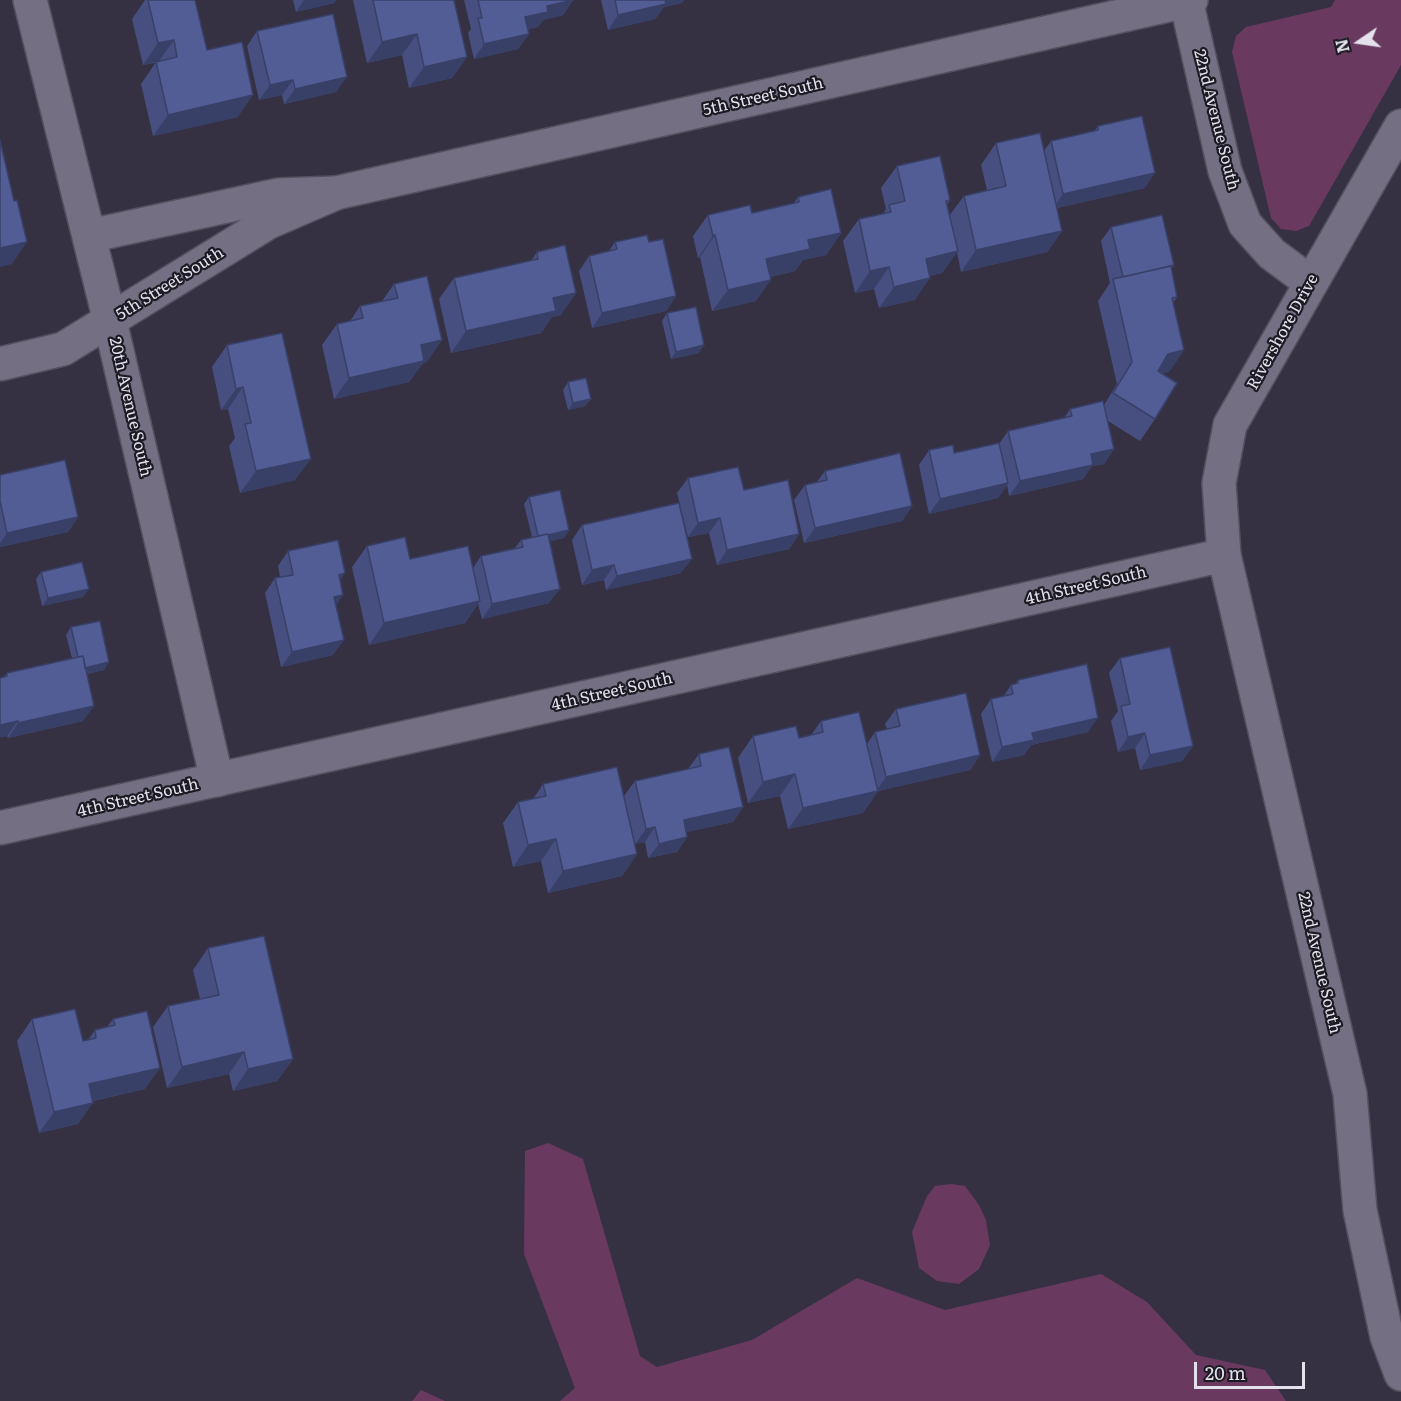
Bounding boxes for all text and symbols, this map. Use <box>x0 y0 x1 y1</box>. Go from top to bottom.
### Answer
north arrow <box>1329 12 1389 72</box>
text: N <box>1328 37 1355 55</box>
street label: 22nd Avenue South <box>1189 47 1243 193</box>
street label: 5th Street South <box>701 74 825 120</box>
street label: 5th Street South <box>113 243 227 325</box>
street label: Rivershore Drive <box>1243 271 1323 393</box>
street label: 20th Avenue South <box>105 335 155 479</box>
street label: 4th Street South <box>1024 563 1148 609</box>
street label: 4th Street South <box>550 669 674 715</box>
street label: 4th Street South <box>76 775 200 821</box>
street label: 22nd Avenue South <box>1293 890 1345 1036</box>
scale bar <box>1197 1350 1308 1388</box>
text: 20 m <box>1205 1359 1246 1386</box>

